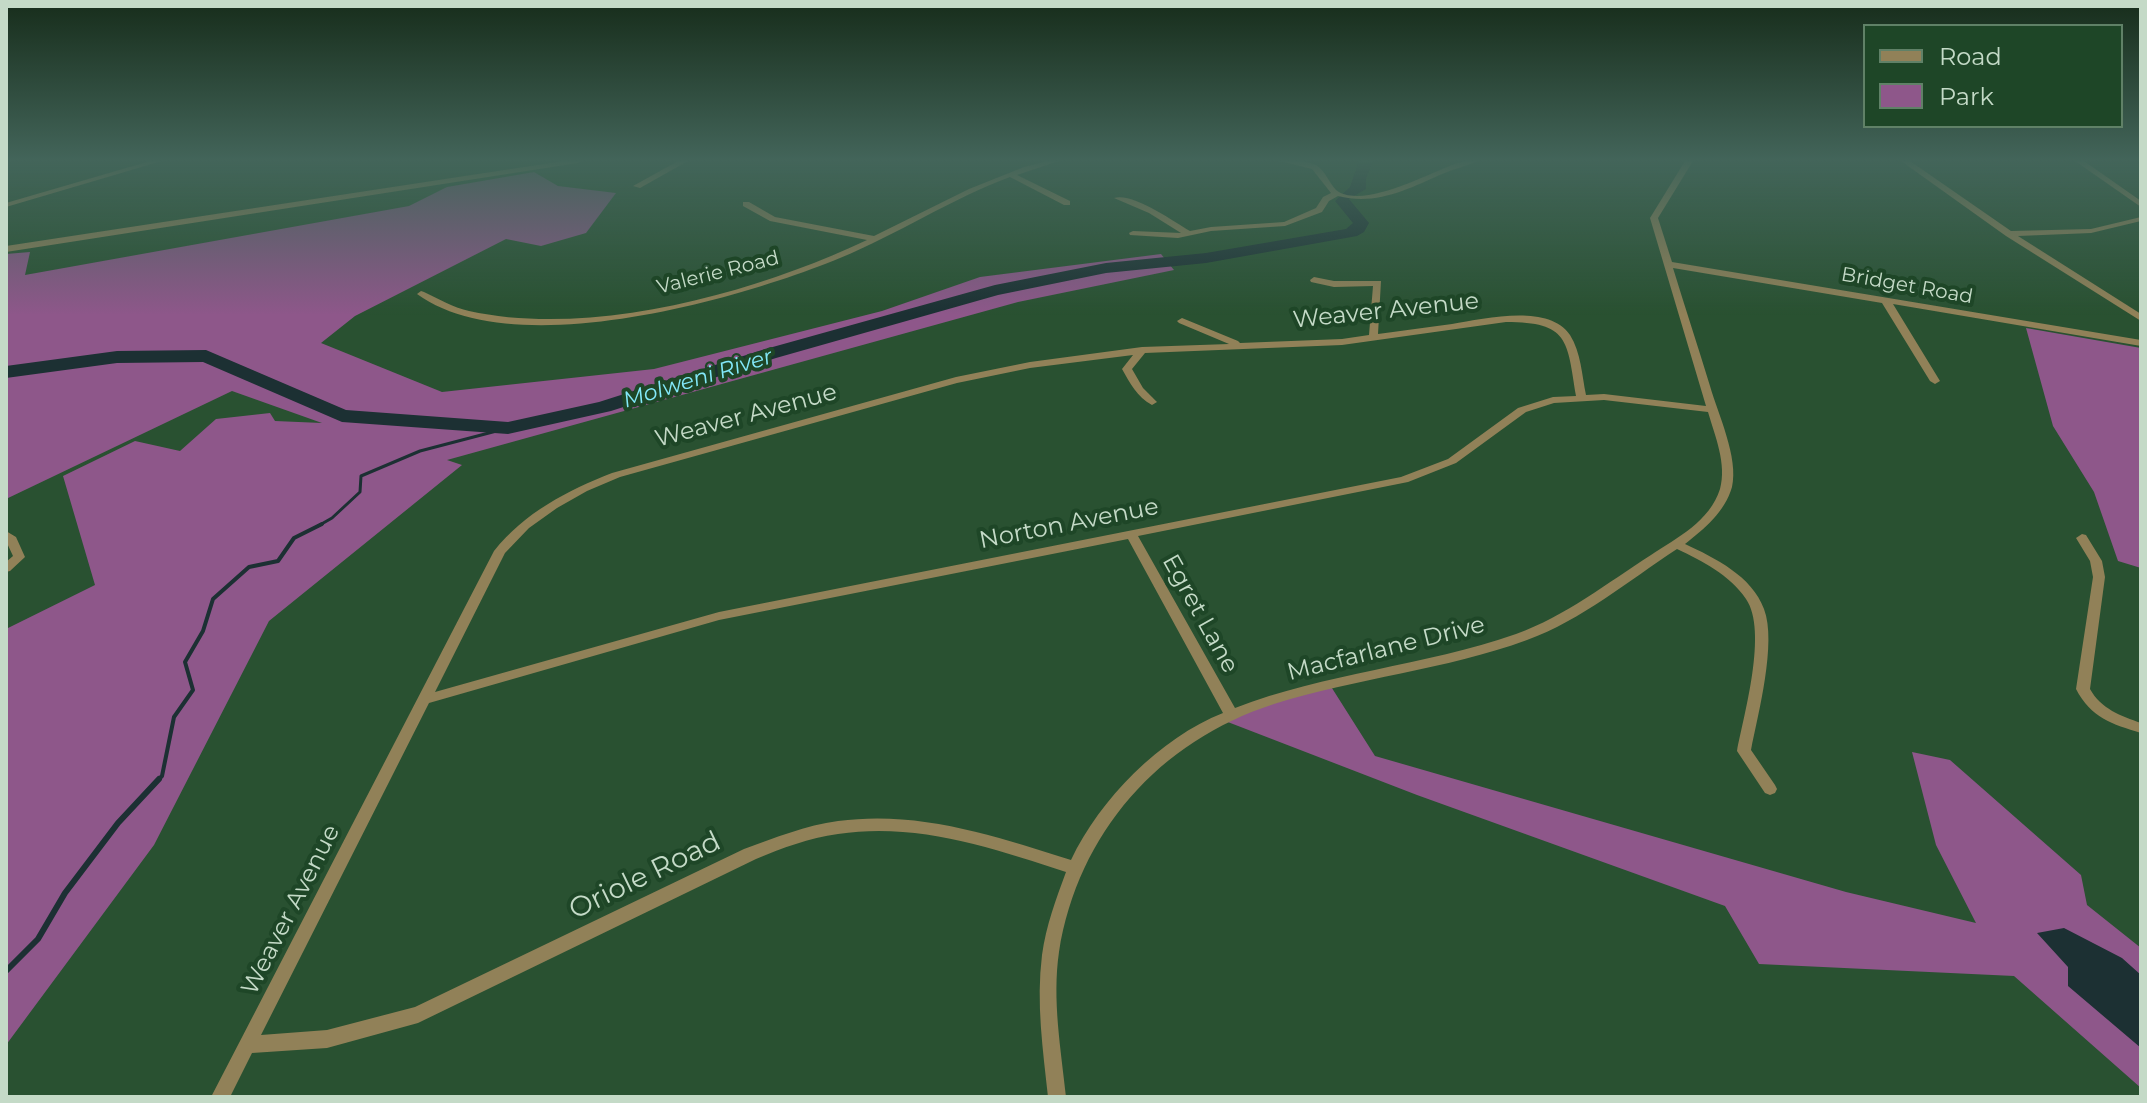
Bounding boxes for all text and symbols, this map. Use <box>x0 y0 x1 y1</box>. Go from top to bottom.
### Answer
legend <box>1863 24 2123 128</box>
text: Road <box>1939 42 2002 71</box>
text: Park <box>1939 82 1994 111</box>
street label: Valerie Road <box>654 246 782 300</box>
street label: Bridget Road <box>1839 263 1975 309</box>
street label: Weaver Avenue <box>1291 287 1481 335</box>
water label: Molweni River <box>620 344 776 414</box>
street label: Weaver Avenue <box>652 378 840 454</box>
street label: Norton Avenue <box>977 493 1161 555</box>
street label: Egret Lane <box>1156 550 1244 678</box>
street label: Macfarlane Drive <box>1284 611 1488 687</box>
street label: Weaver Avenue <box>236 820 346 1000</box>
street label: Oriole Road <box>564 825 726 927</box>

